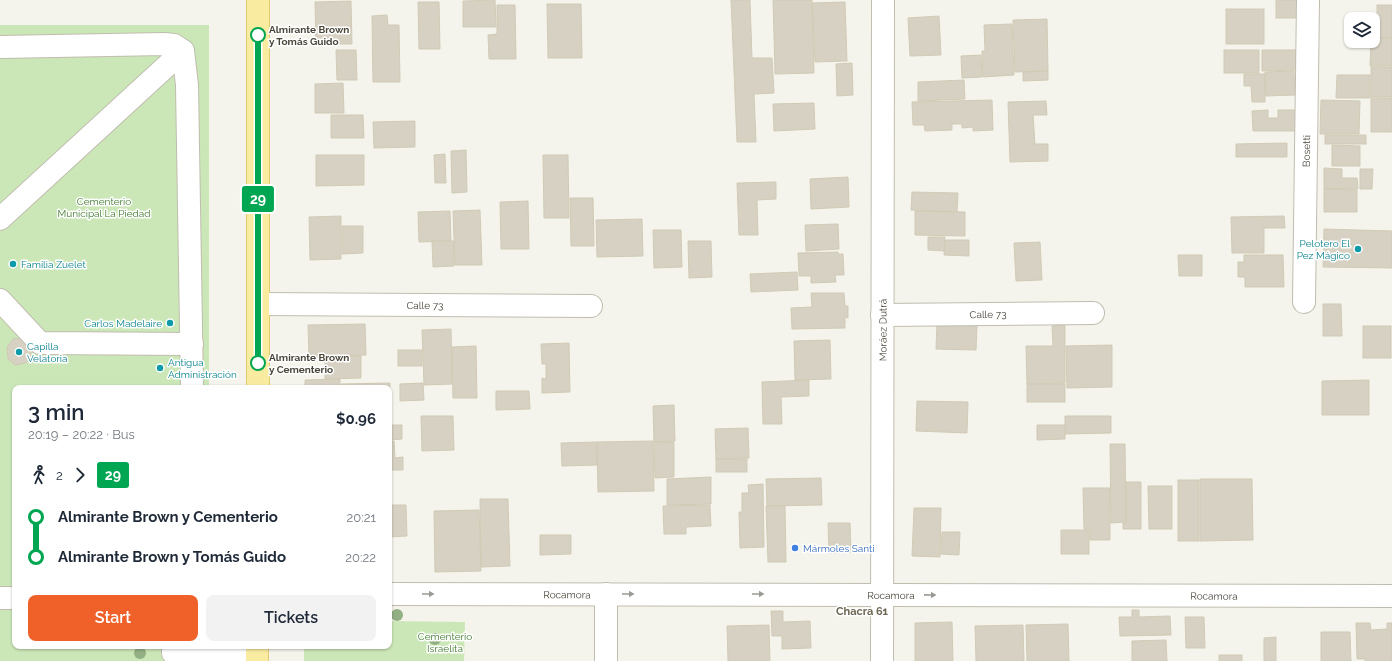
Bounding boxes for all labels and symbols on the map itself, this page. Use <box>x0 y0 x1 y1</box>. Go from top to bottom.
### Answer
place label: Almirante Brown y Tomás Guido <box>269 24 349 47</box>
marker: Almirante Brown y Tomás Guido <box>250 27 266 43</box>
street label: Bosetti <box>1301 135 1312 167</box>
line badge: 29 <box>240 186 276 212</box>
park label: Cementerio Municipal La Piedad <box>58 196 150 219</box>
place label: Pelotero El Pez Mágico <box>1297 238 1350 261</box>
marker: Pelotero El Pez Mágico <box>1353 244 1363 254</box>
marker: Familia Zuelet <box>8 259 18 269</box>
place label: Familia Zuelet <box>21 259 86 270</box>
street label: Moráez Dutrá <box>877 299 889 361</box>
street label: Calle 73 <box>406 300 443 311</box>
street label: Calle 73 <box>969 309 1007 320</box>
place label: Carlos Madelaire <box>84 318 162 329</box>
marker: Carlos Madelaire <box>165 318 175 328</box>
place label: Capilla Velatoria <box>27 341 67 364</box>
marker: Capilla Velatoria <box>14 347 24 357</box>
place label: Almirante Brown y Cementerio <box>269 352 349 375</box>
marker: Almirante Brown y Cementerio <box>250 355 266 371</box>
place label: Antigua Administración <box>168 357 237 380</box>
marker: Antigua Administración <box>155 363 165 373</box>
marker: Mármoles Santi <box>790 543 800 553</box>
place label: Mármoles Santi <box>803 543 875 554</box>
street label: Rocamora <box>543 589 591 600</box>
street label: Rocamora <box>867 590 915 601</box>
one-way arrow <box>422 591 435 597</box>
one-way arrow <box>622 591 635 597</box>
one-way arrow <box>752 591 765 597</box>
street label: Rocamora <box>1190 591 1238 602</box>
one-way arrow <box>924 592 937 598</box>
district label: Chacra 61 <box>836 605 889 618</box>
park label: Cementerio Israelita <box>418 631 472 654</box>

